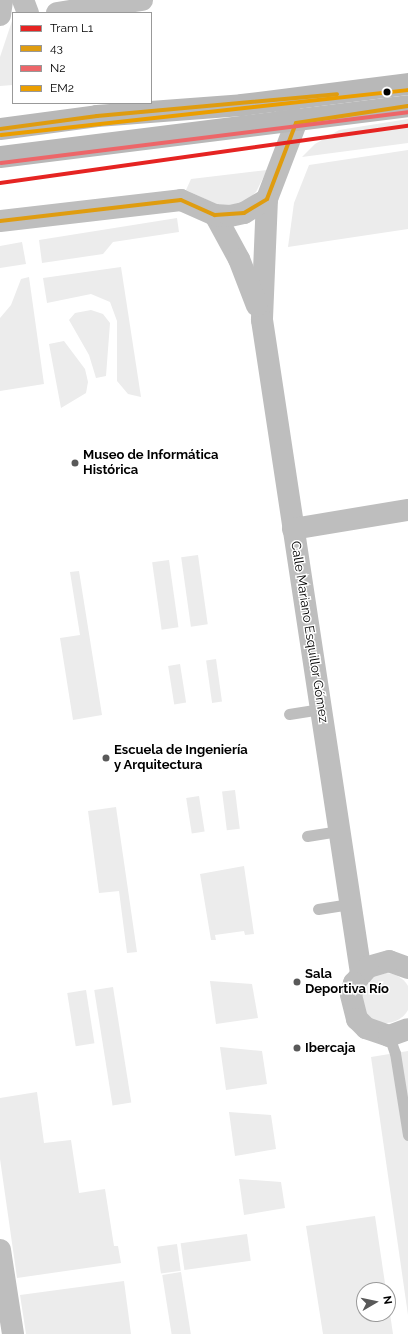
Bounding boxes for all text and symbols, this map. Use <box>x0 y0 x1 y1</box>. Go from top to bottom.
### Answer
legend <box>12 12 152 104</box>
text: Tram L1 <box>50 21 93 35</box>
text: 43 <box>50 41 63 55</box>
text: N2 <box>50 61 66 75</box>
text: EM2 <box>50 81 74 95</box>
unlabelled marker <box>382 87 392 97</box>
place label: Museo de Informática Histórica <box>83 448 219 479</box>
marker: Museo de Informática Histórica <box>70 458 80 468</box>
street label: Calle Mariano Esquillor Gómez <box>287 540 331 724</box>
place label: Escuela de Ingeniería y Arquitectura <box>114 743 248 774</box>
marker: Escuela de Ingeniería y Arquitectura <box>101 753 111 763</box>
place label: Sala Deportiva Río <box>305 967 389 998</box>
marker: Sala Deportiva Río <box>292 977 302 987</box>
place label: Ibercaja <box>305 1040 355 1056</box>
marker: Ibercaja <box>292 1043 302 1053</box>
north arrow <box>356 1282 396 1322</box>
text: N <box>380 1295 394 1305</box>

